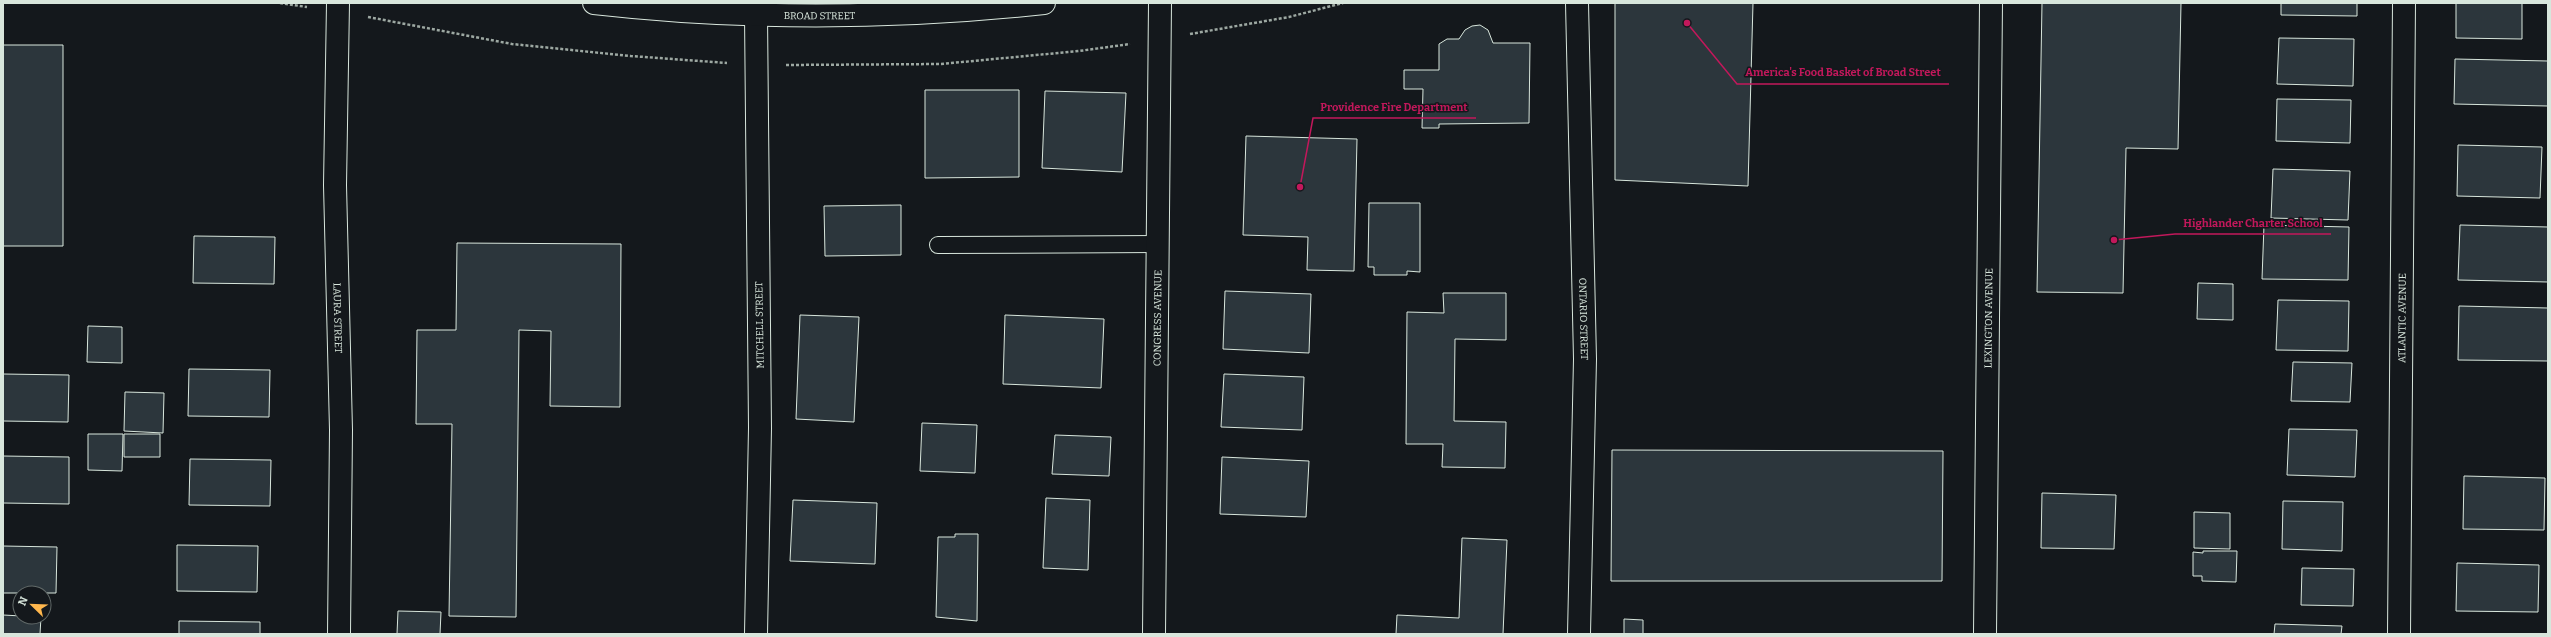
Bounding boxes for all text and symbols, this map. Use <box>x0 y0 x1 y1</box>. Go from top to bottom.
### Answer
street label: BROAD STREET <box>784 10 856 22</box>
callout: America's Food Basket of Broad Street <box>1737 61 1949 84</box>
text: America's Food Basket of Broad Street <box>1745 66 1941 79</box>
callout: Providence Fire Department <box>1313 95 1476 118</box>
text: Providence Fire Department <box>1320 101 1468 114</box>
callout: Highlander Charter School <box>2175 211 2331 234</box>
text: Highlander Charter School <box>2183 217 2323 230</box>
street label: LEXINGTON AVENUE <box>1983 268 1995 368</box>
street label: CONGRESS AVENUE <box>1152 270 1164 366</box>
street label: ATLANTIC AVENUE <box>2396 273 2409 363</box>
street label: ONTARIO STREET <box>1576 278 1590 360</box>
street label: MITCHELL STREET <box>753 281 767 369</box>
street label: LAURA STREET <box>330 282 344 354</box>
north arrow <box>12 585 52 625</box>
text: N <box>16 594 31 608</box>

